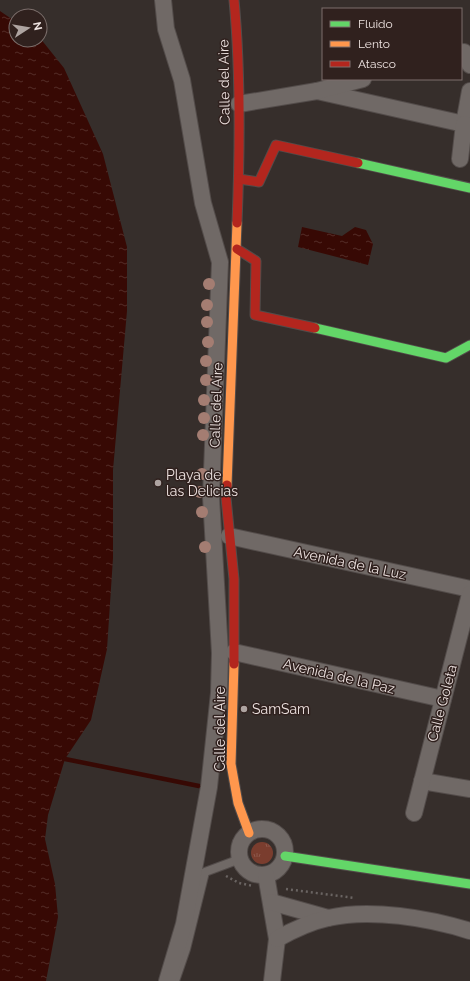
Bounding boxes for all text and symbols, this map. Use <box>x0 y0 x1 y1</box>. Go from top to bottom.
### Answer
north arrow <box>8 8 48 48</box>
legend <box>322 8 462 80</box>
text: Fluido <box>358 17 393 31</box>
text: N <box>30 21 45 31</box>
text: Lento <box>358 37 390 51</box>
street label: Calle del Aire <box>215 39 233 125</box>
text: Atasco <box>358 57 396 71</box>
street label: Calle del Aire <box>207 362 225 448</box>
place label: Playa de las Delicias <box>166 467 238 499</box>
marker: Playa de las Delicias <box>153 478 163 488</box>
street label: Avenida de la Luz <box>292 543 408 583</box>
street label: Avenida de la Paz <box>282 655 397 697</box>
street label: Calle Goleta <box>424 663 460 743</box>
street label: Calle del Aire <box>212 686 228 772</box>
place label: SamSam <box>252 701 310 717</box>
marker: SamSam <box>239 704 249 714</box>

